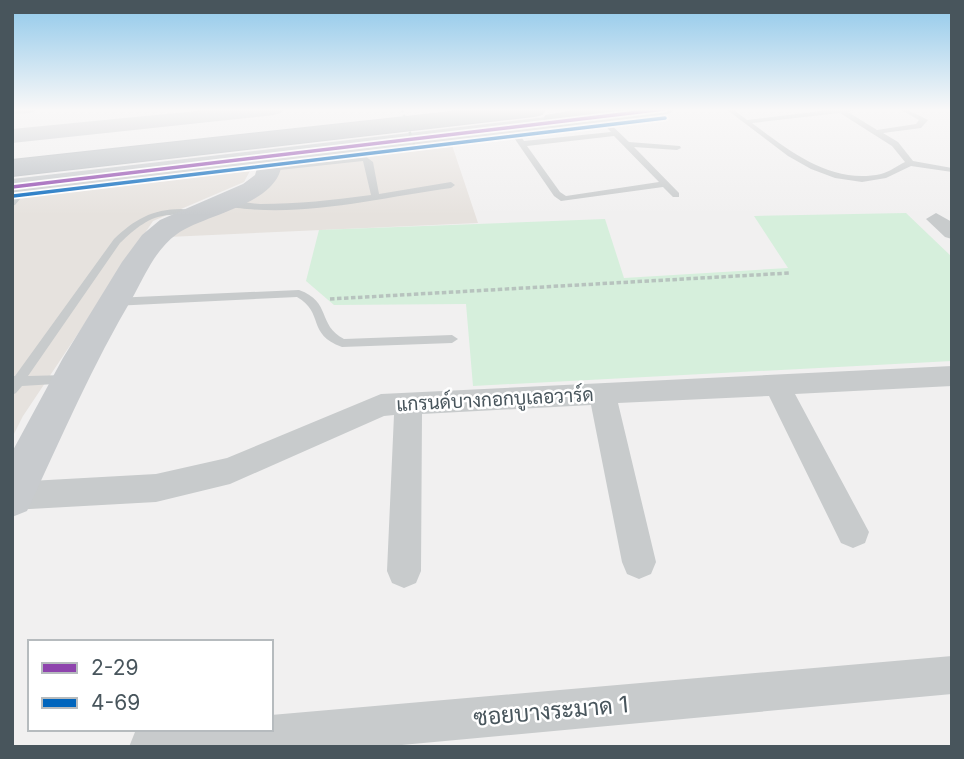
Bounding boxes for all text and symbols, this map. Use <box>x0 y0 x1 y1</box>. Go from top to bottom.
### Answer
street label: แกรนด์บางกอกบูเลอวาร์ด <box>396 382 594 418</box>
legend <box>28 640 273 731</box>
text: 2-29 <box>91 655 139 680</box>
text: 4-69 <box>91 690 140 715</box>
street label: ซอยบางระมาด 1 <box>472 690 630 732</box>

